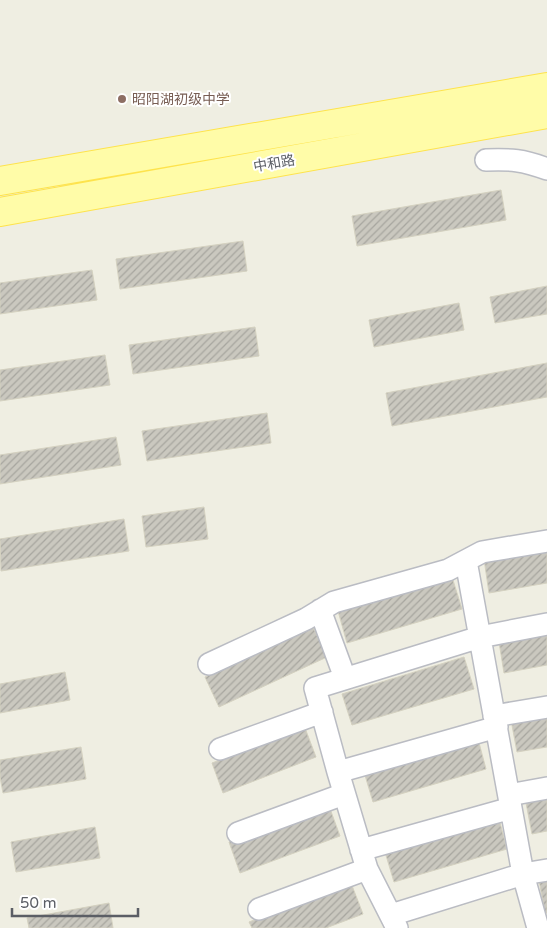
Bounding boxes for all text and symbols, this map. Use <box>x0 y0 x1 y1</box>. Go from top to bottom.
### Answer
place label: 昭阳湖初级中学 <box>132 91 230 108</box>
marker: 昭阳湖初级中学 <box>116 93 128 105</box>
street label: 中和路 <box>252 151 296 176</box>
scale bar <box>12 886 139 918</box>
text: 50 m <box>20 894 57 912</box>

